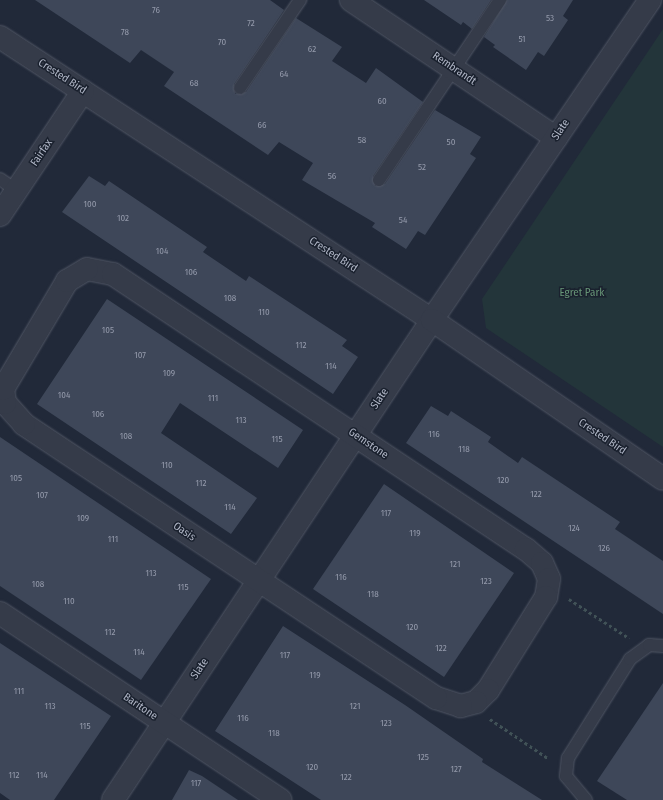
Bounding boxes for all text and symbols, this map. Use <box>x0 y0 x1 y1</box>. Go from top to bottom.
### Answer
house number: 76 <box>152 5 160 15</box>
house number: 53 <box>546 13 554 23</box>
house number: 72 <box>247 18 255 28</box>
house number: 78 <box>121 27 129 37</box>
house number: 51 <box>518 34 526 44</box>
house number: 70 <box>218 37 226 47</box>
house number: 62 <box>308 44 316 54</box>
street label: Rembrandt <box>430 50 478 88</box>
street label: Crested Bird <box>35 57 89 97</box>
house number: 64 <box>280 69 288 79</box>
house number: 68 <box>190 78 198 88</box>
house number: 60 <box>377 96 387 106</box>
street label: Slate <box>549 117 573 143</box>
house number: 66 <box>258 120 266 130</box>
house number: 58 <box>358 135 366 145</box>
street label: Fairfax <box>28 137 56 169</box>
house number: 50 <box>447 137 455 147</box>
house number: 52 <box>418 162 426 172</box>
house number: 56 <box>328 171 336 181</box>
house number: 100 <box>84 199 96 209</box>
house number: 102 <box>117 213 129 223</box>
house number: 54 <box>399 215 407 225</box>
street label: Crested Bird <box>306 235 360 275</box>
house number: 104 <box>156 246 168 256</box>
house number: 106 <box>185 267 197 277</box>
park label: Egret Park <box>560 286 604 300</box>
house number: 108 <box>224 293 236 303</box>
house number: 110 <box>258 307 270 317</box>
house number: 105 <box>102 325 114 335</box>
house number: 112 <box>296 340 306 350</box>
house number: 107 <box>134 350 146 360</box>
house number: 114 <box>325 361 337 371</box>
house number: 109 <box>163 368 175 378</box>
street label: Slate <box>368 386 392 412</box>
house number: 104 <box>58 390 70 400</box>
house number: 111 <box>208 393 218 403</box>
house number: 106 <box>92 409 104 419</box>
house number: 113 <box>236 415 246 425</box>
street label: Crested Bird <box>576 416 628 458</box>
street label: Gemstone <box>346 426 390 462</box>
house number: 116 <box>428 429 440 439</box>
house number: 108 <box>120 431 132 441</box>
house number: 115 <box>271 434 283 444</box>
house number: 118 <box>458 444 470 454</box>
house number: 110 <box>161 460 173 470</box>
house number: 105 <box>10 473 22 483</box>
house number: 120 <box>497 475 509 485</box>
house number: 112 <box>196 478 206 488</box>
house number: 122 <box>530 489 542 499</box>
house number: 107 <box>36 490 48 500</box>
house number: 114 <box>224 502 236 512</box>
house number: 117 <box>381 508 391 518</box>
house number: 109 <box>77 513 89 523</box>
street label: Oasis <box>170 520 198 544</box>
house number: 124 <box>568 523 580 533</box>
house number: 119 <box>409 528 421 538</box>
house number: 111 <box>108 534 118 544</box>
house number: 126 <box>598 543 610 553</box>
house number: 121 <box>450 559 460 569</box>
house number: 113 <box>146 568 156 578</box>
house number: 116 <box>335 572 347 582</box>
house number: 123 <box>480 576 492 586</box>
house number: 108 <box>32 579 44 589</box>
house number: 115 <box>177 582 189 592</box>
house number: 118 <box>367 589 379 599</box>
house number: 110 <box>63 596 75 606</box>
house number: 120 <box>406 622 418 632</box>
house number: 112 <box>105 627 115 637</box>
house number: 122 <box>435 643 447 653</box>
house number: 114 <box>133 647 145 657</box>
house number: 117 <box>280 650 290 660</box>
street label: Slate <box>188 656 212 682</box>
house number: 119 <box>309 670 321 680</box>
house number: 111 <box>14 686 24 696</box>
street label: Baritone <box>120 691 160 723</box>
house number: 113 <box>45 701 55 711</box>
house number: 121 <box>350 701 360 711</box>
house number: 116 <box>237 713 249 723</box>
house number: 123 <box>380 718 392 728</box>
house number: 115 <box>79 721 91 731</box>
house number: 118 <box>268 728 280 738</box>
house number: 125 <box>417 752 429 762</box>
house number: 120 <box>306 762 318 772</box>
house number: 127 <box>450 764 462 774</box>
house number: 112 <box>9 770 19 780</box>
house number: 114 <box>36 770 48 780</box>
house number: 122 <box>340 772 352 782</box>
house number: 117 <box>191 778 201 788</box>

